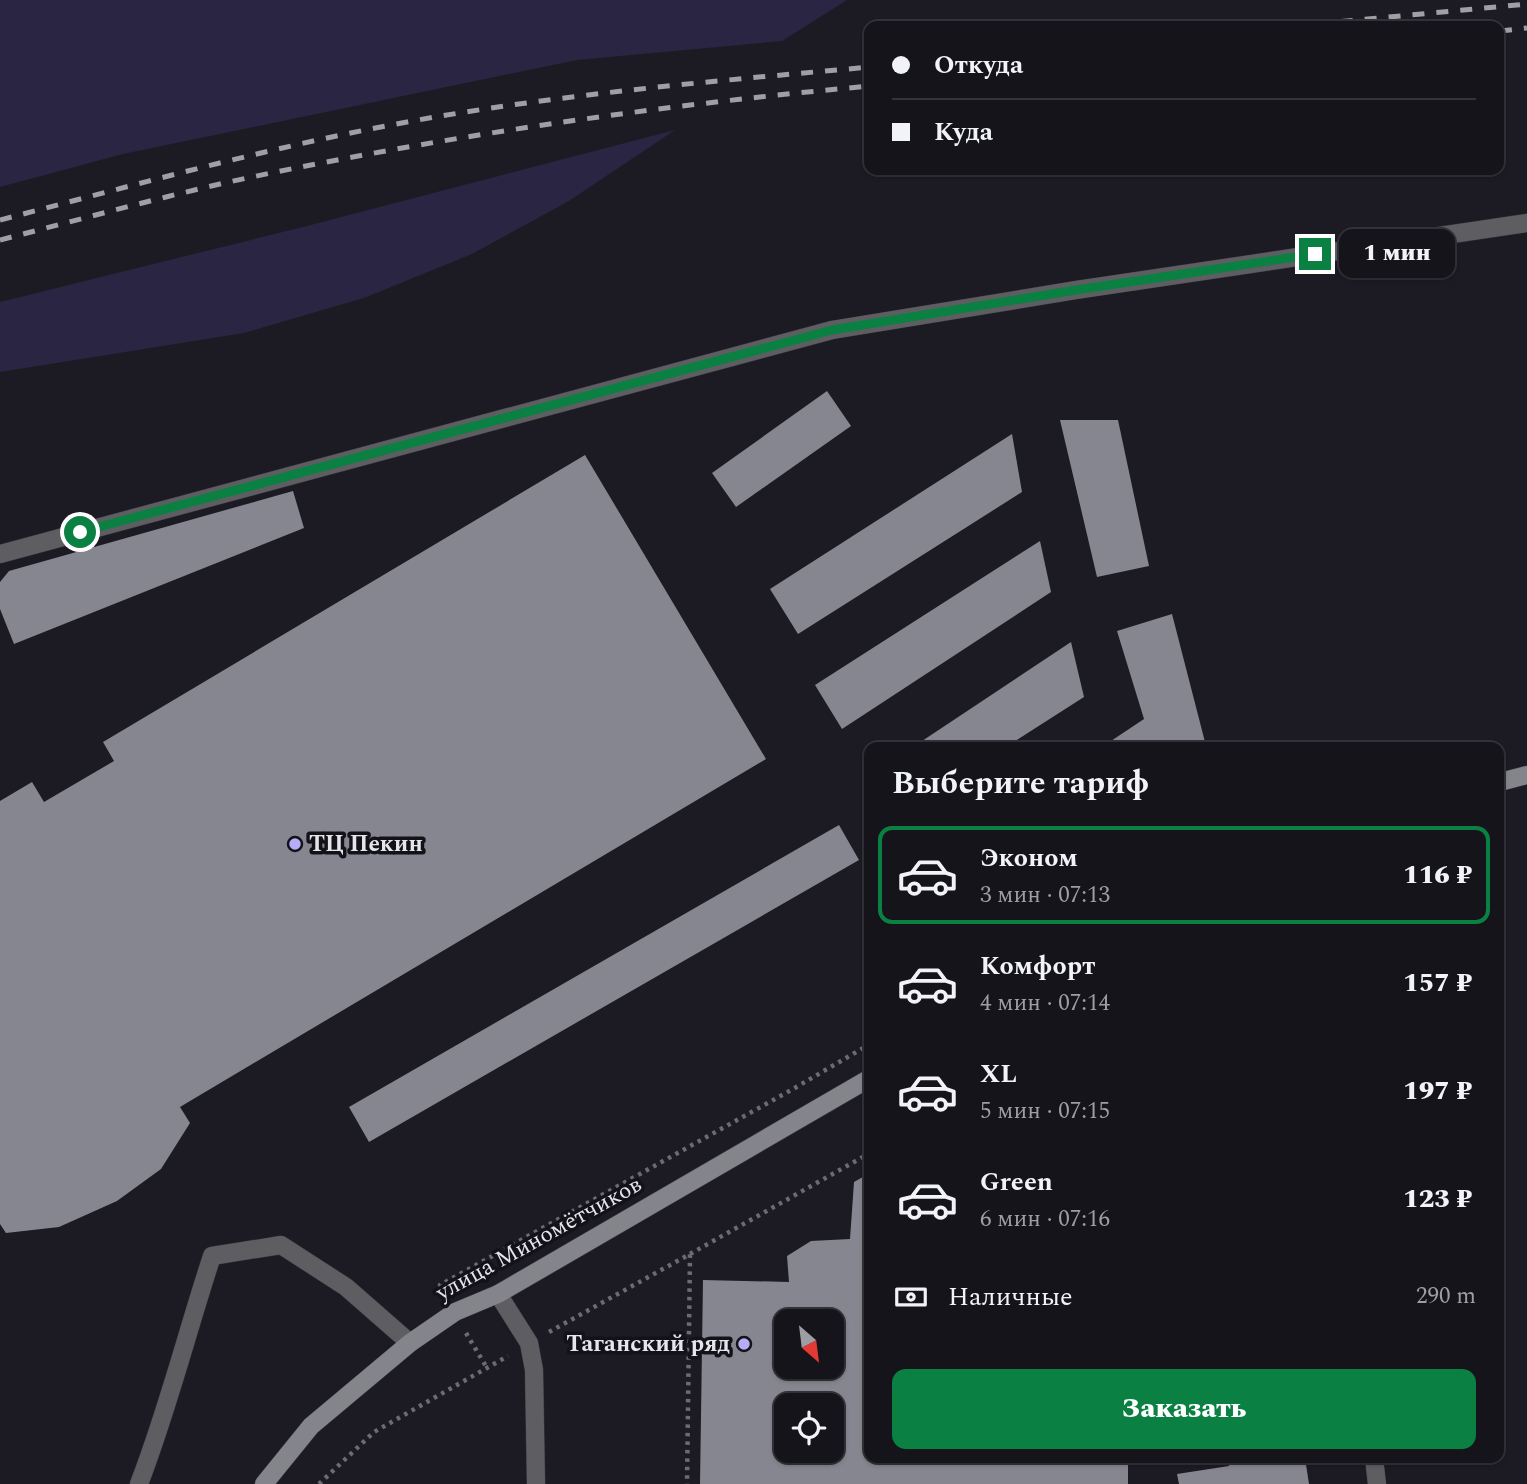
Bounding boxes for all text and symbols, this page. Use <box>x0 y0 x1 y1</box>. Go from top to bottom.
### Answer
text: Откуда <box>934 45 1023 85</box>
text: Куда <box>934 112 993 152</box>
callout: 1 мин <box>1340 230 1455 278</box>
text: 1 мин <box>1363 236 1431 271</box>
route end <box>1299 238 1331 270</box>
route start <box>64 516 96 548</box>
text: Выберите тариф <box>892 759 1149 808</box>
place label: ТЦ Пекин <box>309 827 423 862</box>
marker: ТЦ Пекин <box>287 836 303 852</box>
text: Эконом <box>980 838 1078 878</box>
icon: car <box>896 844 959 907</box>
text: 116 ₽ <box>1403 855 1472 895</box>
text: 3 мин · 07:13 <box>980 878 1110 913</box>
text: Комфорт <box>980 946 1095 986</box>
icon: car <box>896 952 959 1015</box>
text: 157 ₽ <box>1403 963 1472 1003</box>
text: 4 мин · 07:14 <box>980 986 1110 1021</box>
text: XL <box>980 1054 1017 1094</box>
icon: car <box>896 1060 959 1123</box>
text: 197 ₽ <box>1403 1071 1472 1111</box>
text: 5 мин · 07:15 <box>980 1094 1110 1129</box>
text: Green <box>980 1162 1053 1202</box>
street label: улица Миномётчиков <box>429 1168 649 1311</box>
icon: car <box>896 1168 959 1231</box>
text: 123 ₽ <box>1403 1179 1472 1219</box>
text: 6 мин · 07:16 <box>980 1202 1110 1237</box>
text: Наличные <box>948 1277 1073 1317</box>
icon: cash <box>892 1278 930 1316</box>
text: 290 m <box>1416 1279 1476 1314</box>
north arrow <box>774 1309 844 1379</box>
map controls <box>774 1309 844 1463</box>
place label: Таганский ряд <box>566 1327 730 1362</box>
marker: Таганский ряд <box>736 1336 752 1352</box>
button: Заказать <box>892 1369 1476 1449</box>
button: locate <box>774 1393 844 1463</box>

